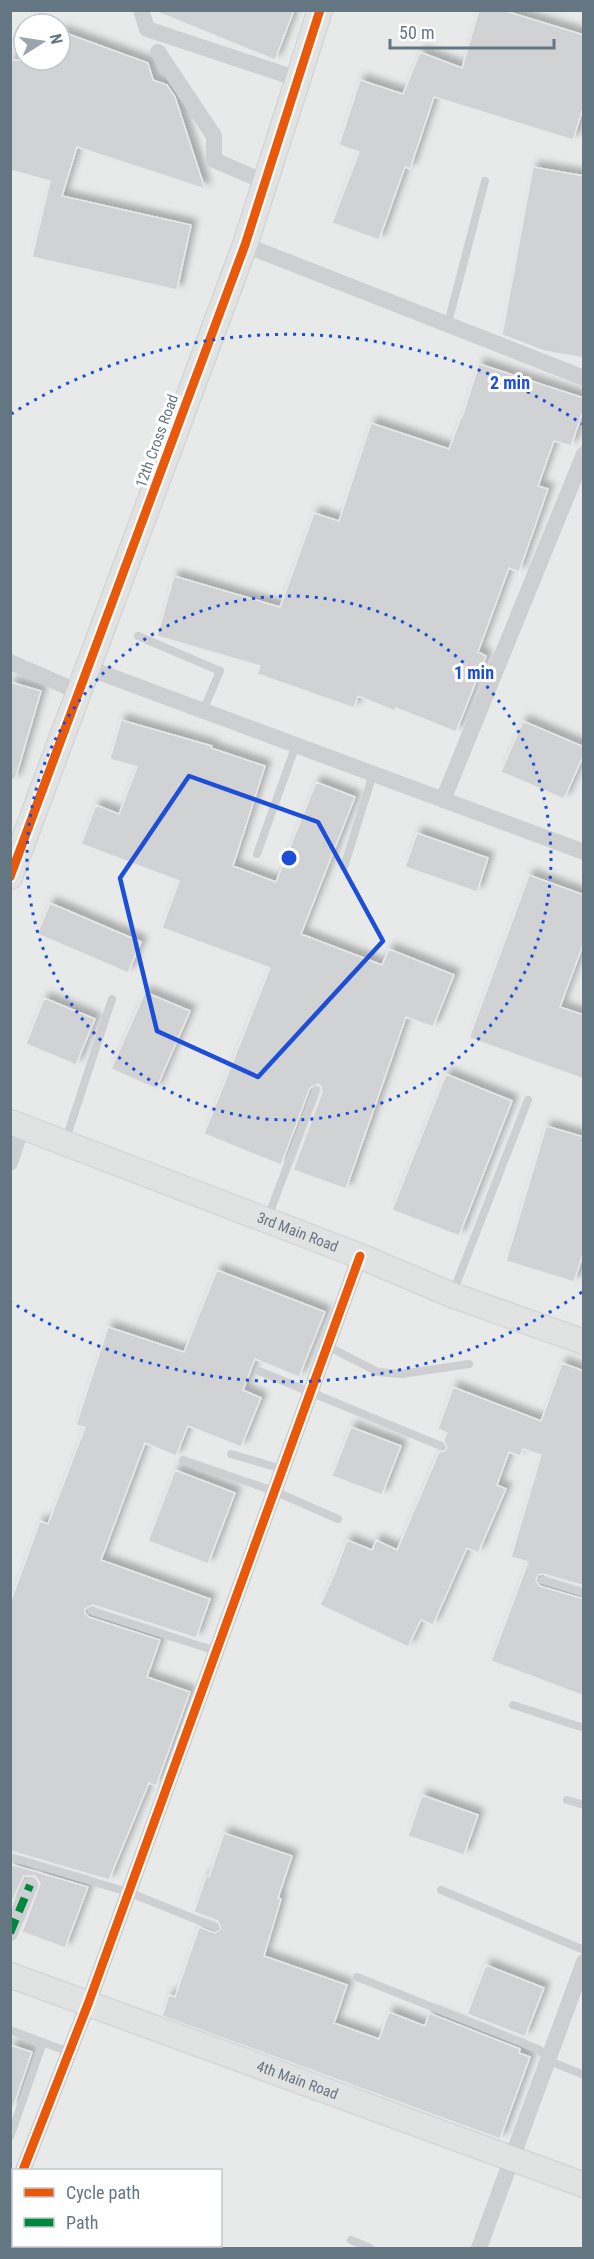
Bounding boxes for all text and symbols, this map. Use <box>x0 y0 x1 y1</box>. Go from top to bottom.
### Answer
north arrow <box>12 12 72 72</box>
scale bar <box>390 12 554 50</box>
text: 50 m <box>399 22 434 43</box>
text: N <box>46 32 66 46</box>
text: 2 min <box>490 372 530 393</box>
street label: 12th Cross Road <box>132 392 182 490</box>
text: 1 min <box>454 662 494 683</box>
centre of rings <box>279 848 299 868</box>
street label: 3rd Main Road <box>254 1208 341 1256</box>
street label: 4th Main Road <box>254 2057 341 2103</box>
legend <box>12 2169 222 2247</box>
text: Cycle path <box>66 2182 140 2203</box>
text: Path <box>66 2212 99 2233</box>

